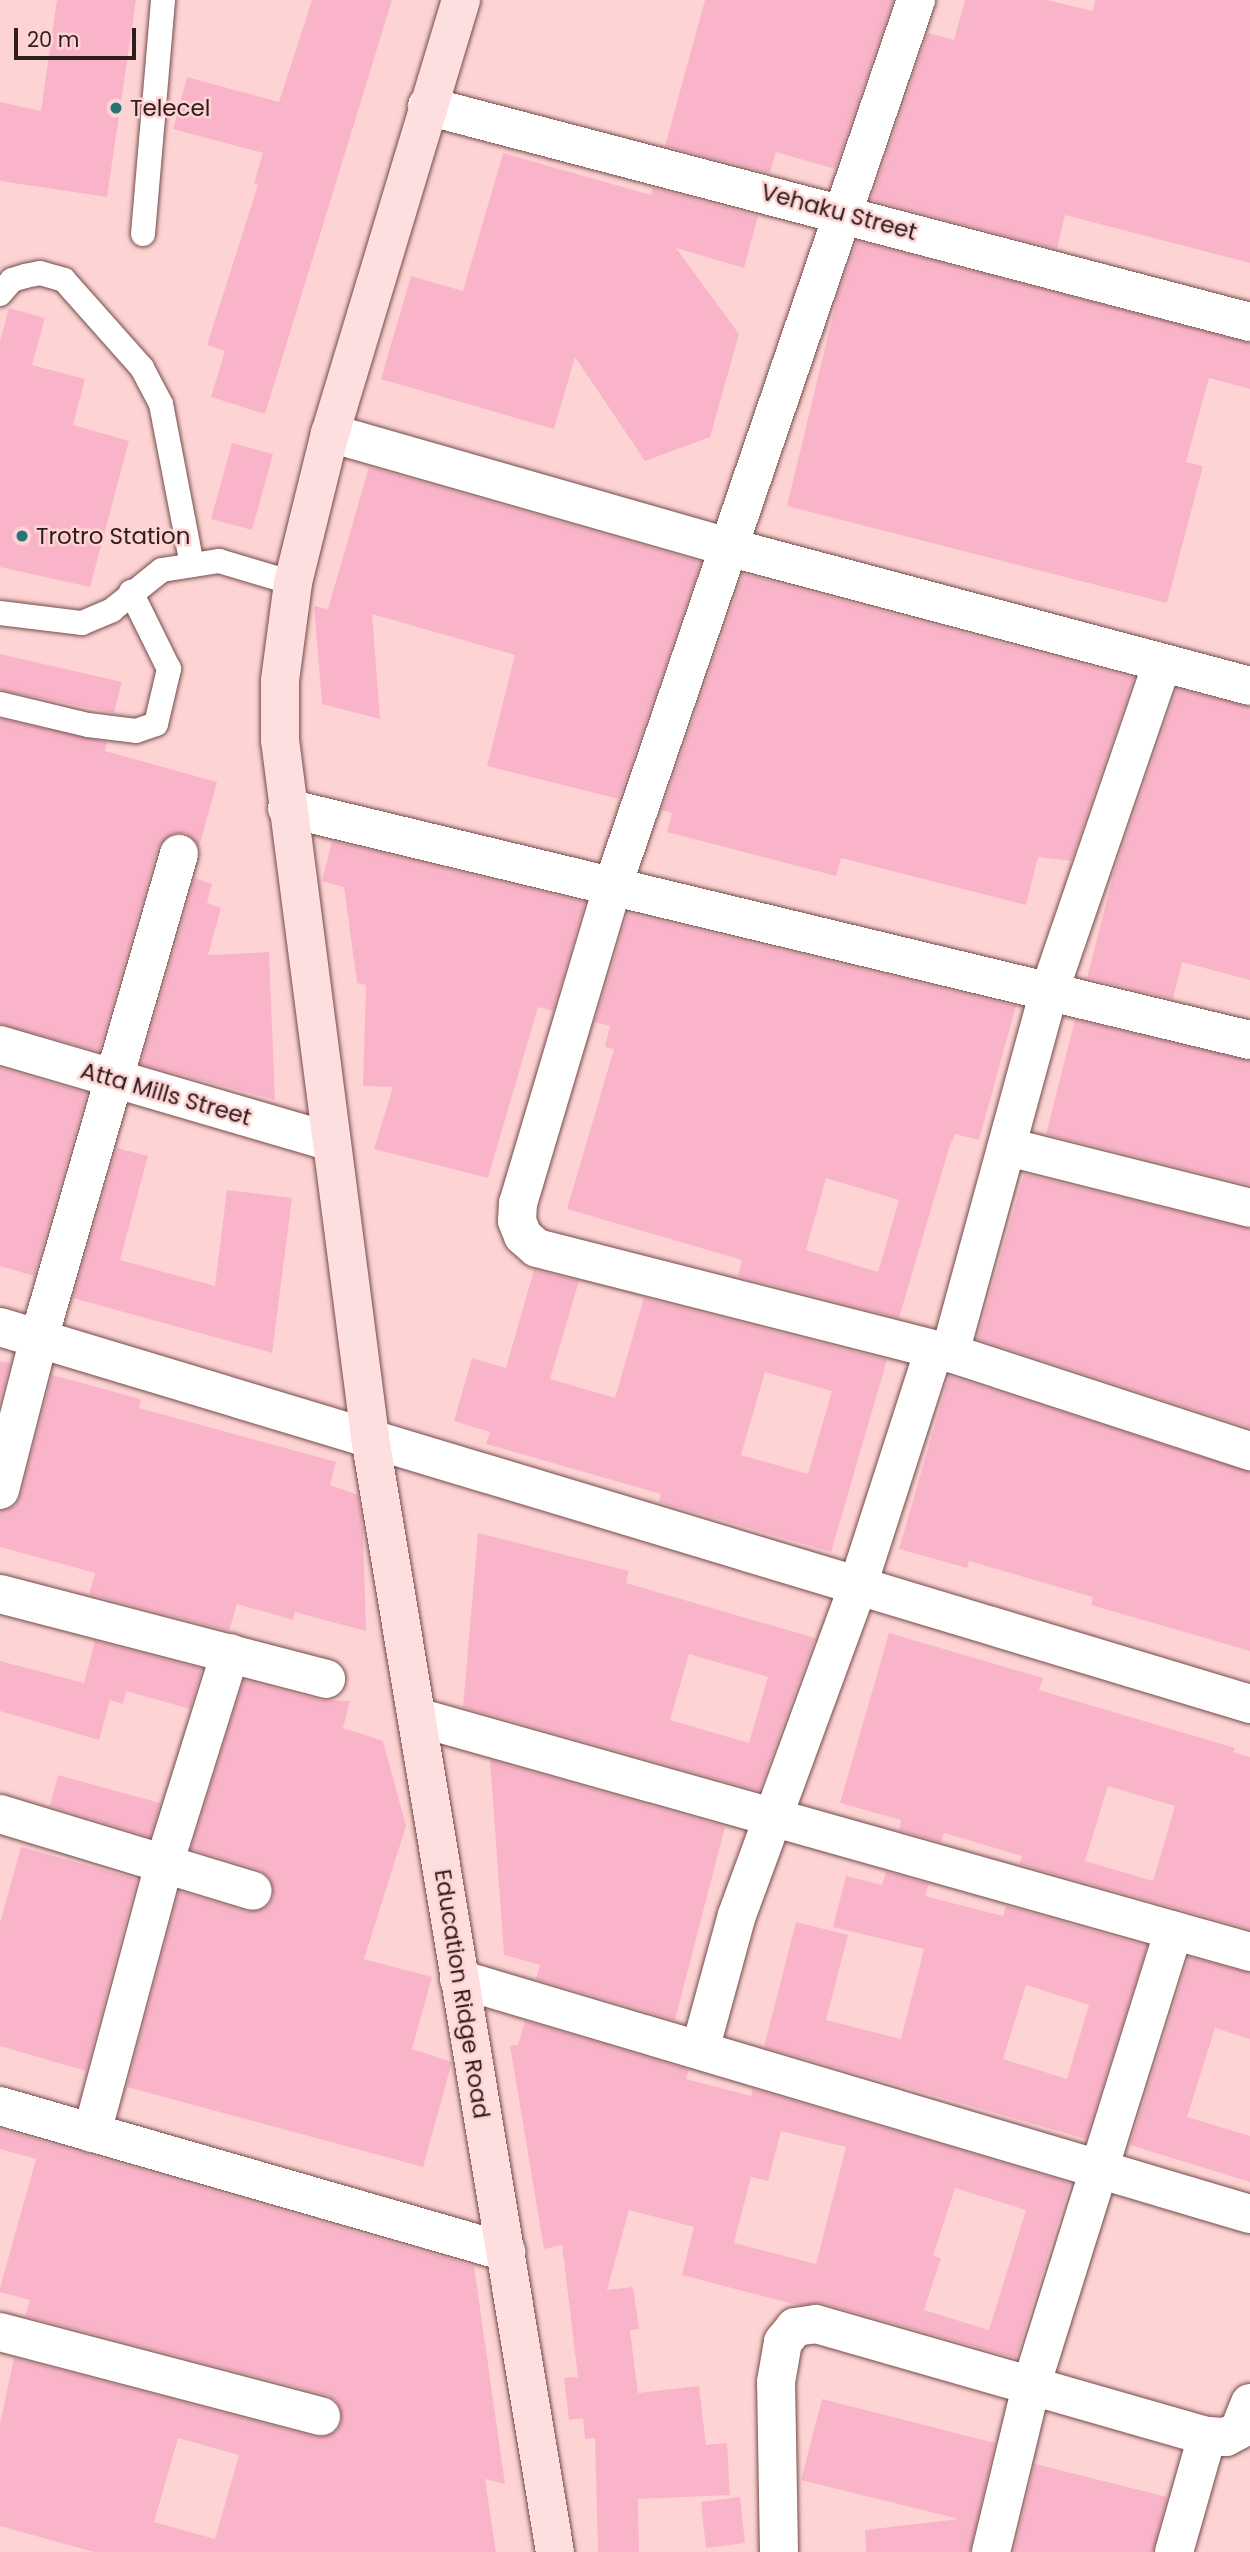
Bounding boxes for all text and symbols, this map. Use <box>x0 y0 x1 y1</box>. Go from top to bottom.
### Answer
scale bar <box>18 14 140 58</box>
text: 20 m <box>27 25 80 54</box>
place label: Telecel <box>130 94 210 122</box>
marker: Telecel <box>108 100 124 116</box>
street label: Vehaku Street <box>758 178 920 246</box>
place label: Trotro Station <box>36 522 190 550</box>
marker: Trotro Station <box>14 528 30 544</box>
street label: Atta Mills Street <box>78 1056 254 1132</box>
street label: Education Ridge Road <box>429 1867 495 2121</box>

